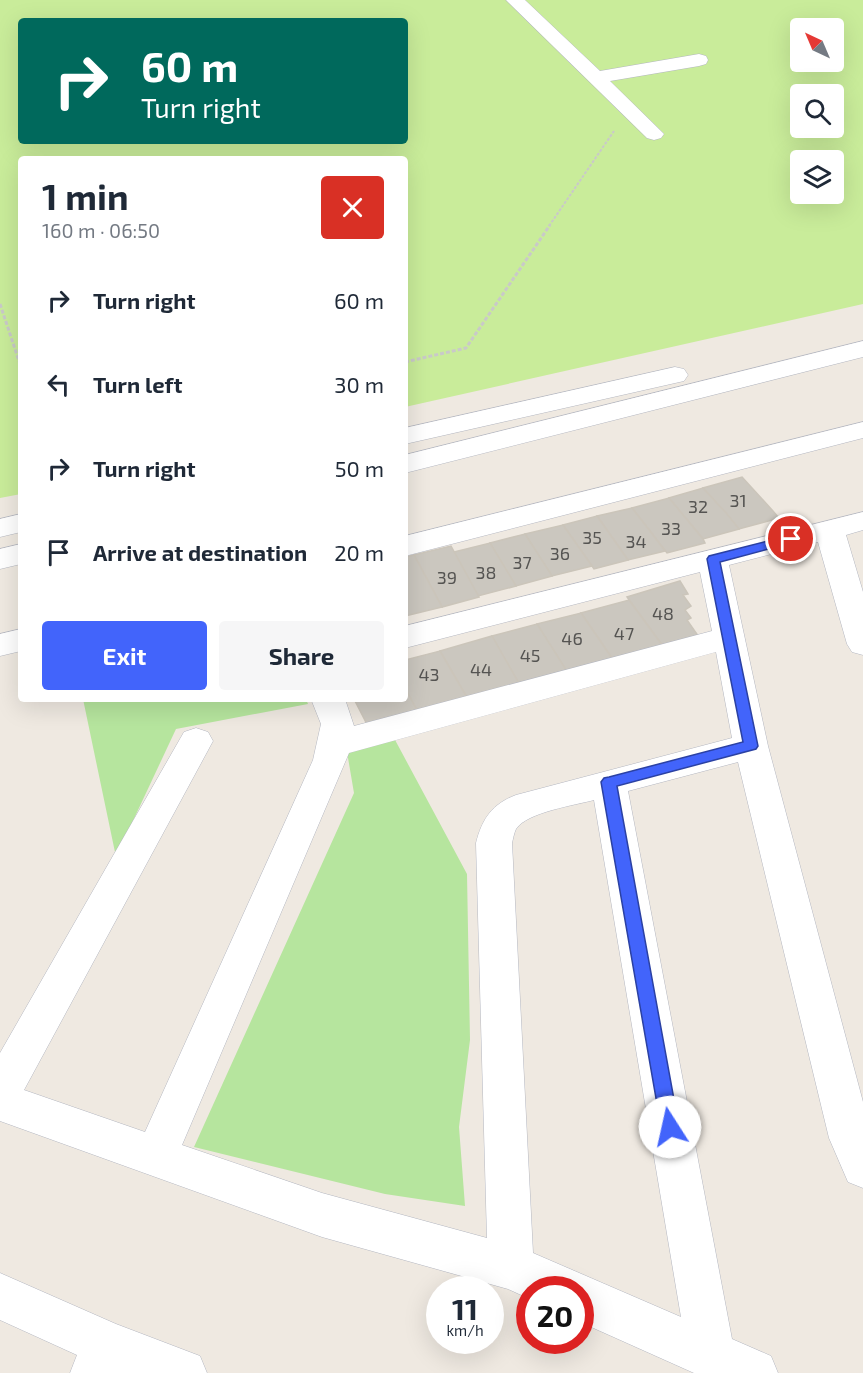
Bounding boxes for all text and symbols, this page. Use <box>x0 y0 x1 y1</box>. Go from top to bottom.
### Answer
north arrow <box>790 18 844 72</box>
map controls <box>790 18 844 204</box>
text: 60 m <box>141 40 238 90</box>
icon: right <box>42 42 120 120</box>
button: search <box>790 84 844 138</box>
text: Turn right <box>141 91 261 123</box>
button: layers <box>790 150 844 204</box>
text: 1 min <box>42 174 129 217</box>
button: close <box>321 176 384 239</box>
text: 160 m · 06:50 <box>42 218 160 242</box>
icon: right <box>42 284 75 317</box>
text: Turn right <box>93 287 195 313</box>
text: 60 m <box>334 287 384 313</box>
icon: left <box>42 368 75 401</box>
text: Turn left <box>93 371 182 397</box>
text: 30 m <box>334 371 384 397</box>
icon: right <box>42 452 75 485</box>
text: Turn right <box>93 455 195 481</box>
text: 50 m <box>335 455 384 481</box>
house number: 31 <box>729 489 747 511</box>
house number: 32 <box>688 495 708 517</box>
pin <box>765 513 816 564</box>
house number: 33 <box>661 517 681 539</box>
icon: arrive <box>774 522 807 555</box>
house number: 35 <box>582 526 602 548</box>
house number: 34 <box>625 530 647 552</box>
icon: arrive <box>42 536 75 569</box>
text: Arrive at destination <box>93 539 307 565</box>
text: 20 m <box>334 539 384 565</box>
house number: 36 <box>550 542 570 564</box>
house number: 37 <box>512 551 532 573</box>
house number: 38 <box>476 561 496 583</box>
house number: 39 <box>437 566 457 588</box>
house number: 48 <box>652 602 674 624</box>
button: Exit <box>42 621 207 690</box>
button: Share <box>219 621 384 690</box>
house number: 47 <box>614 622 634 644</box>
house number: 46 <box>561 627 583 649</box>
house number: 45 <box>520 644 540 666</box>
house number: 44 <box>470 658 492 680</box>
house number: 43 <box>418 663 440 685</box>
position arrow <box>638 1095 702 1159</box>
speed limit sign: 20 <box>516 1276 594 1354</box>
text: 11 <box>452 1290 478 1326</box>
text: km/h <box>446 1321 484 1339</box>

